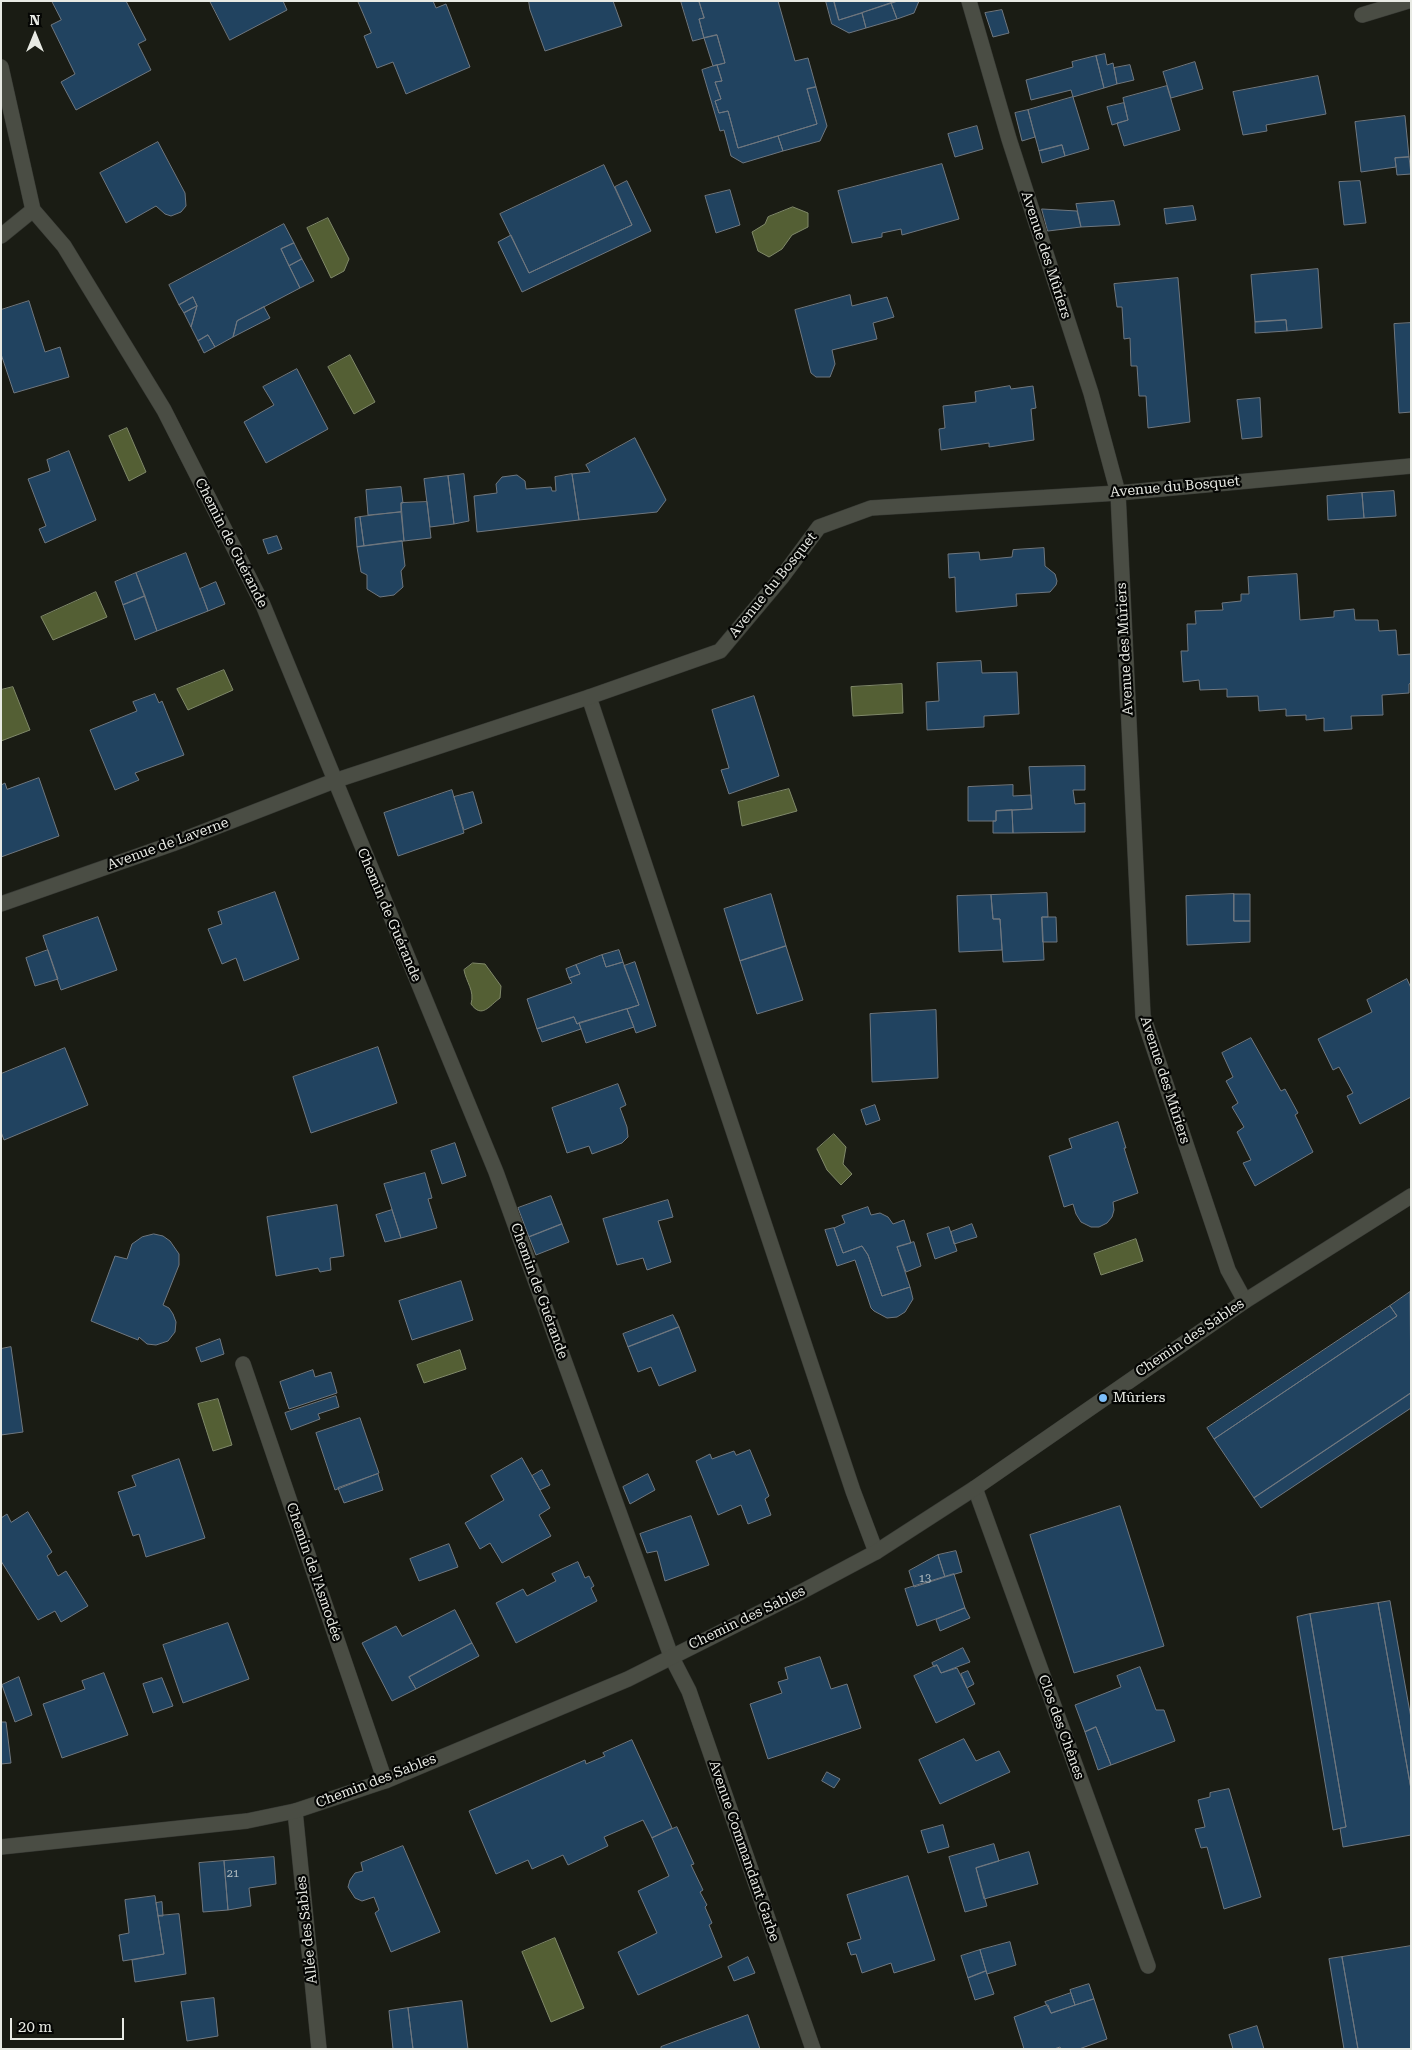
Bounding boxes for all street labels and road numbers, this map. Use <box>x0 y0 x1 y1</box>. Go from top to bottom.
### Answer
street label: Avenue des Mûriers <box>1017 189 1075 321</box>
street label: Avenue du Bosquet <box>1109 473 1241 501</box>
street label: Chemin de Guérande <box>191 475 271 611</box>
street label: Avenue du Bosquet <box>726 529 820 641</box>
street label: Avenue des Mûriers <box>1113 582 1137 716</box>
street label: Avenue de Laverne <box>105 814 231 874</box>
street label: Chemin de Guérande <box>353 846 425 984</box>
street label: Avenue des Mûriers <box>1136 1014 1194 1146</box>
street label: Chemin de Guérande <box>507 1221 571 1361</box>
street label: Chemin des Sables <box>1132 1295 1248 1381</box>
street label: Chemin de l'Asmodée <box>282 1501 346 1643</box>
street label: Chemin des Sables <box>686 1583 808 1653</box>
street label: Clos des Chênes <box>1034 1672 1088 1782</box>
street label: Chemin des Sables <box>313 1750 439 1812</box>
street label: Avenue Commandant Garbe <box>705 1758 783 1944</box>
street label: Allée des Sables <box>293 1875 321 1985</box>

